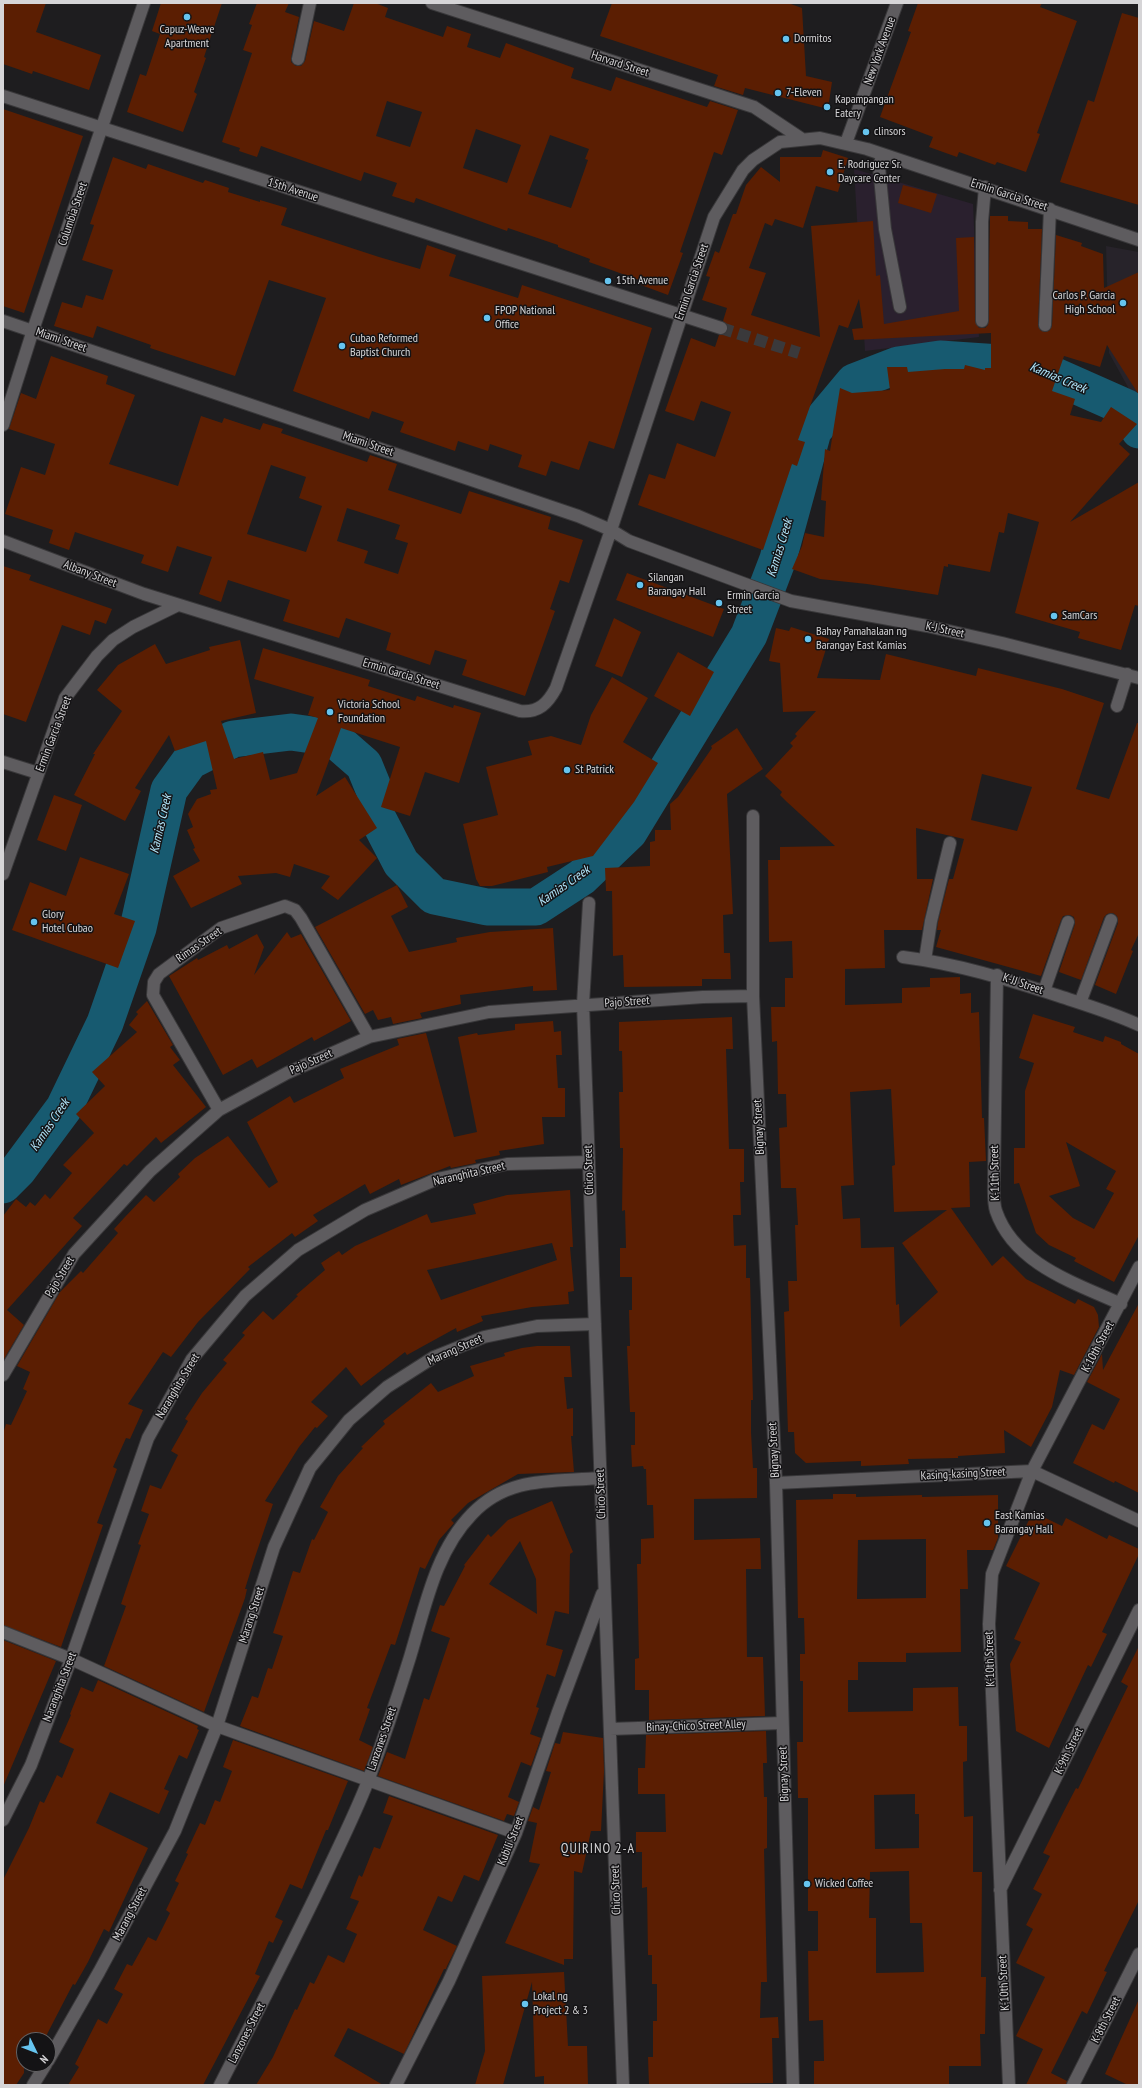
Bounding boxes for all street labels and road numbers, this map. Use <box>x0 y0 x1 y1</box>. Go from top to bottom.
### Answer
street label: New York Avenue <box>861 15 899 87</box>
street label: Harvard Street <box>589 48 651 80</box>
street label: 15th Avenue <box>266 175 320 205</box>
street label: Ermin Garcia Street <box>969 176 1049 214</box>
street label: Columbia Street <box>55 180 91 248</box>
street label: Ermin Garcia Street <box>672 242 712 322</box>
street label: Miami Street <box>34 325 88 355</box>
street label: Miami Street <box>341 429 395 459</box>
street label: Albany Street <box>61 557 119 591</box>
street label: K-J Street <box>924 619 966 641</box>
street label: Ermin Garcia Street <box>361 655 441 693</box>
street label: Ermin Garcia Street <box>33 694 75 774</box>
street label: Rimas Street <box>173 924 225 966</box>
street label: K-JJ Street <box>1001 970 1045 998</box>
street label: Pajo Street <box>604 993 650 1011</box>
street label: Pajo Street <box>288 1046 334 1078</box>
street label: Bignay Street <box>750 1099 768 1155</box>
street label: Chico Street <box>581 1145 597 1195</box>
street label: K-11th Street <box>987 1145 1003 1201</box>
street label: Naranghita Street <box>432 1159 506 1189</box>
street label: Pajo Street <box>42 1254 78 1300</box>
street label: K-10th Street <box>1079 1319 1117 1375</box>
street label: Marang Street <box>425 1332 485 1368</box>
street label: Naranghita Street <box>153 1351 203 1421</box>
street label: Bignay Street <box>765 1422 783 1478</box>
street label: Kasing-kasing Street <box>920 1465 1006 1483</box>
street label: Chico Street <box>593 1469 609 1519</box>
street label: Marang Street <box>236 1585 268 1645</box>
street label: K-10th Street <box>982 1631 998 1687</box>
street label: Naranghita Street <box>40 1650 80 1724</box>
street label: Lanzones Street <box>364 1705 400 1773</box>
street label: Binay-Chico Street Alley <box>646 1717 746 1735</box>
street label: K-9th Street <box>1052 1725 1086 1777</box>
street label: Bignay Street <box>776 1746 792 1802</box>
street label: Kubili Street <box>495 1814 527 1868</box>
street label: Chico Street <box>608 1865 624 1915</box>
street label: Marang Street <box>110 1885 150 1943</box>
street label: K-10th Street <box>995 1955 1013 2011</box>
street label: K-8th Street <box>1088 1994 1124 2046</box>
street label: Lanzones Street <box>226 2000 268 2066</box>

